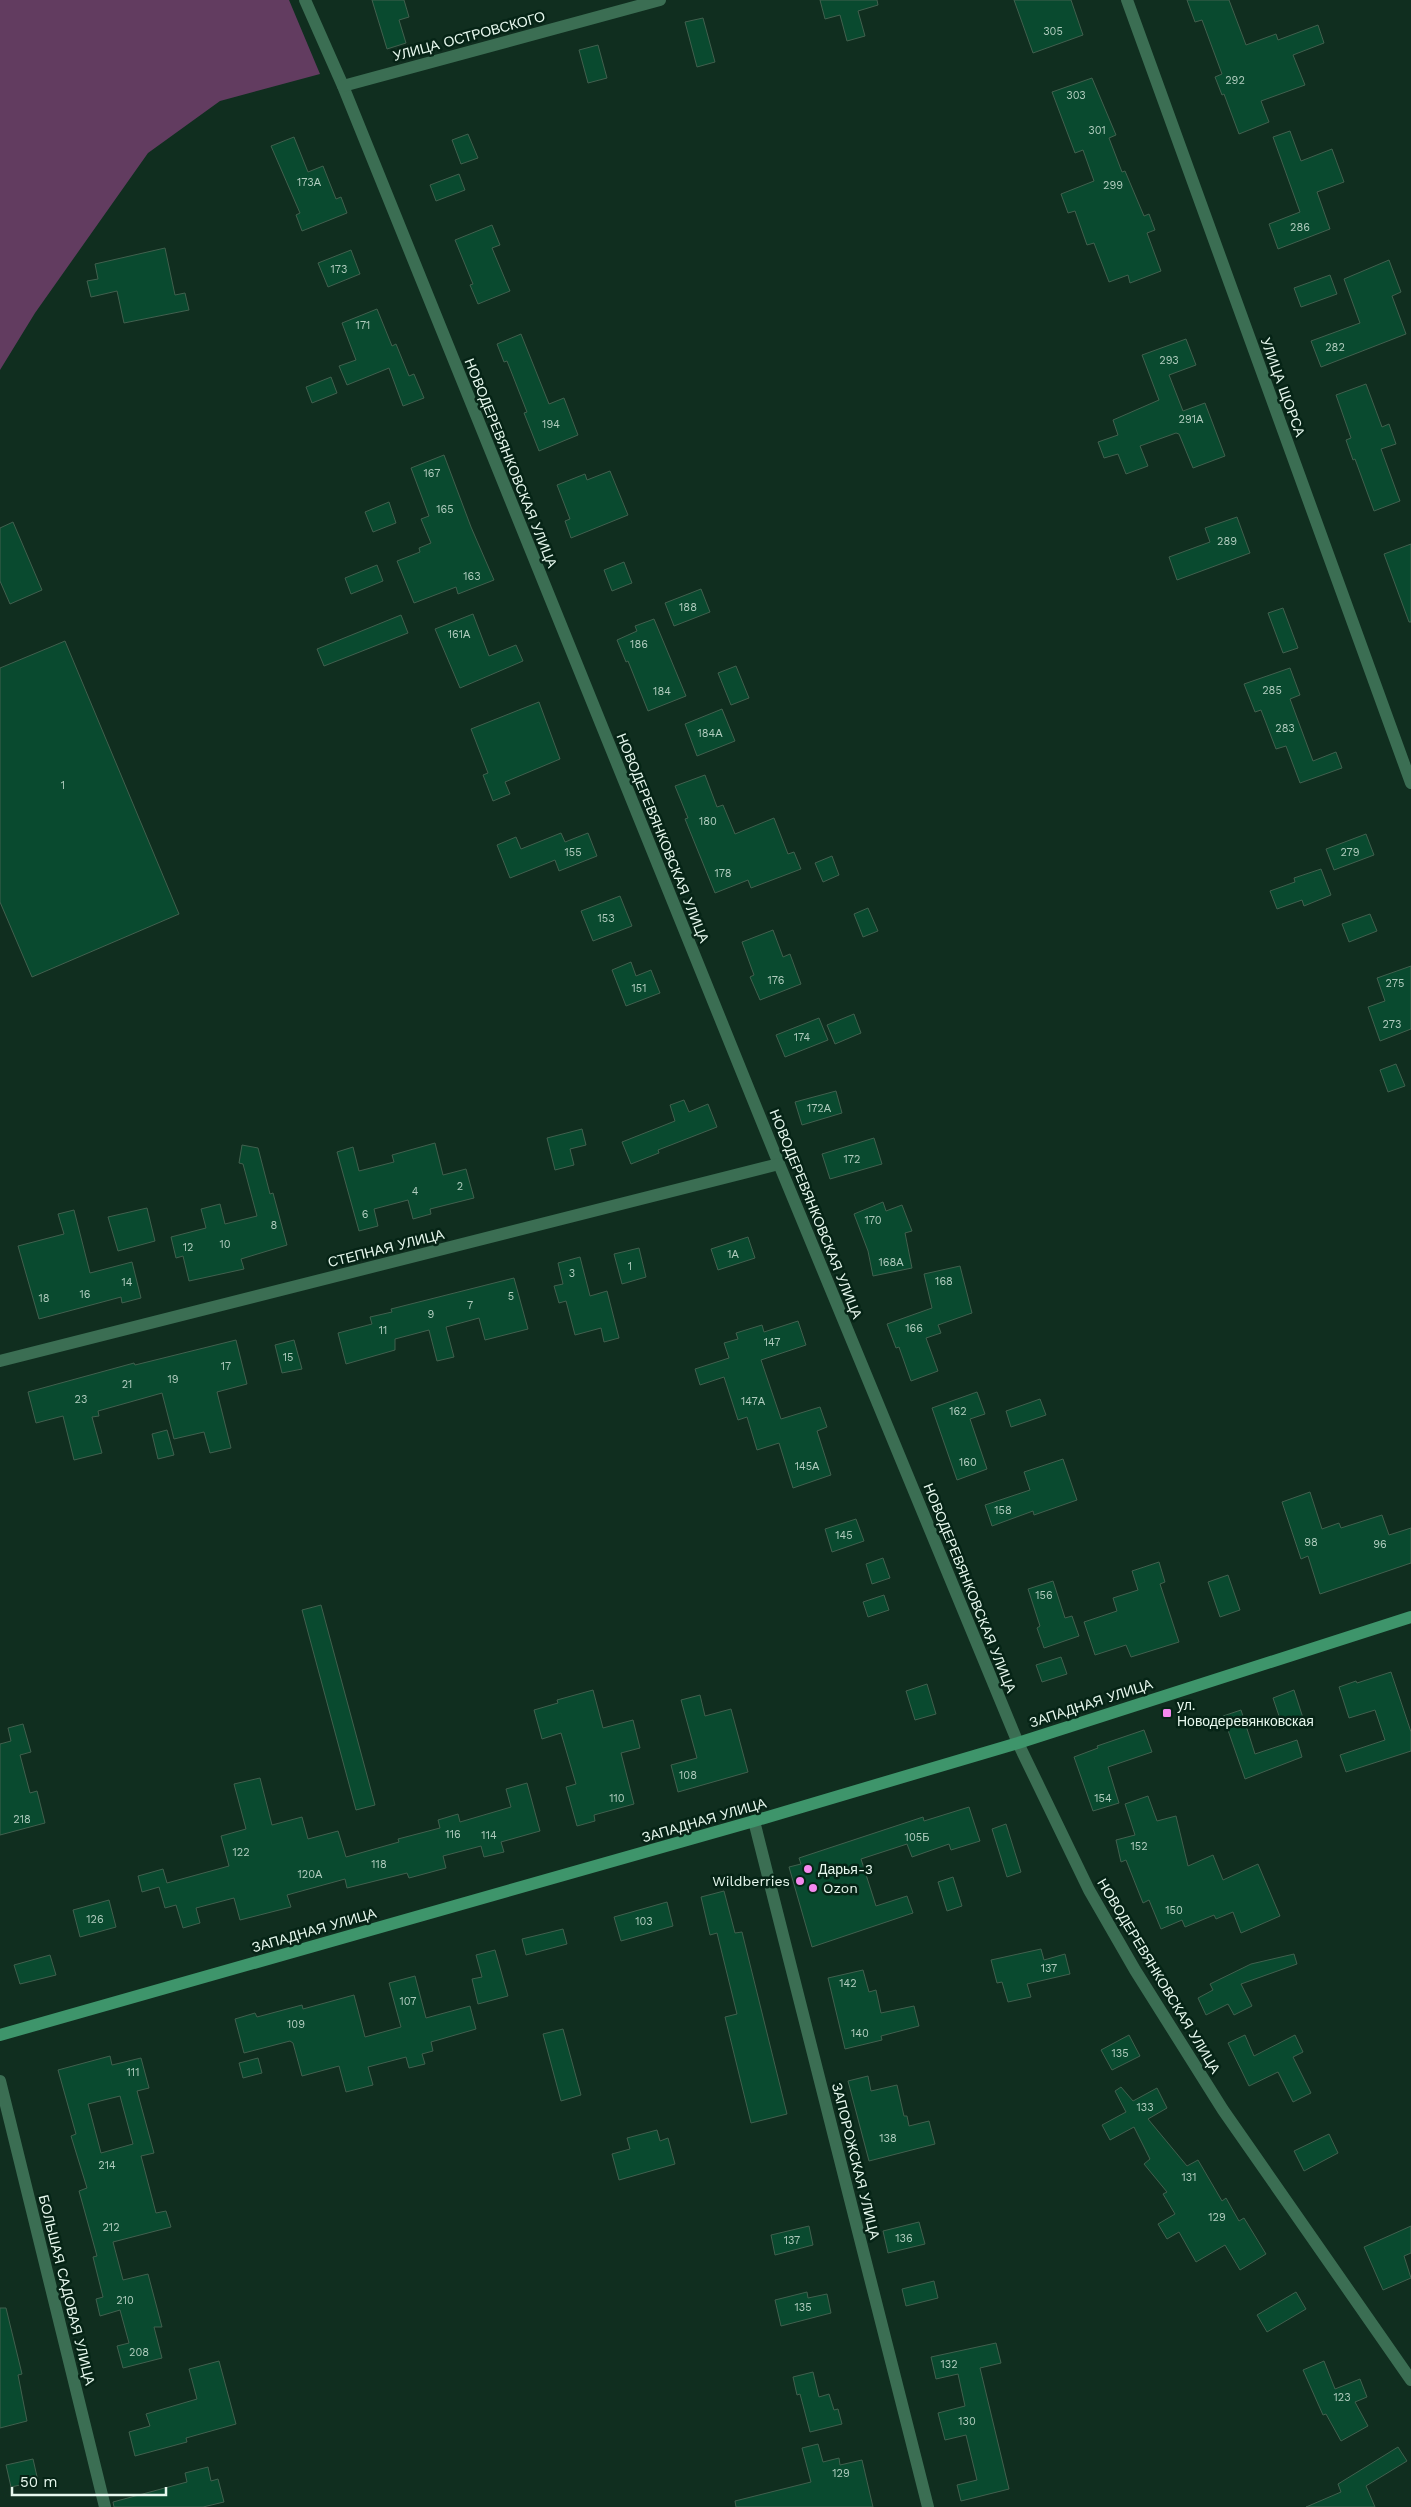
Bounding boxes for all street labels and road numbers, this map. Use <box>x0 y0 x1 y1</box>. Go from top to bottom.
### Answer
street label: УЛИЦА ОСТРОВСКОГО <box>391 8 547 64</box>
street label: УЛИЦА ЩОРСА <box>1258 335 1309 439</box>
street label: НОВОДЕРЕВЯНКОВСКАЯ УЛИЦА <box>462 356 561 571</box>
street label: НОВОДЕРЕВЯНКОВСКАЯ УЛИЦА <box>614 731 713 946</box>
street label: НОВОДЕРЕВЯНКОВСКАЯ УЛИЦА <box>767 1107 866 1322</box>
street label: СТЕПНАЯ УЛИЦА <box>326 1226 446 1270</box>
street label: НОВОДЕРЕВЯНКОВСКАЯ УЛИЦА <box>921 1481 1020 1696</box>
street label: ЗАПАДНАЯ УЛИЦА <box>1027 1675 1155 1730</box>
street label: ЗАПАДНАЯ УЛИЦА <box>640 1794 769 1845</box>
street label: НОВОДЕРЕВЯНКОВСКАЯ УЛИЦА <box>1094 1876 1224 2077</box>
street label: ЗАПАДНАЯ УЛИЦА <box>250 1904 379 1955</box>
street label: ЗАПОРОЖСКАЯ УЛИЦА <box>829 2081 883 2242</box>
street label: БОЛЬШАЯ САДОВАЯ УЛИЦА <box>36 2193 99 2387</box>

